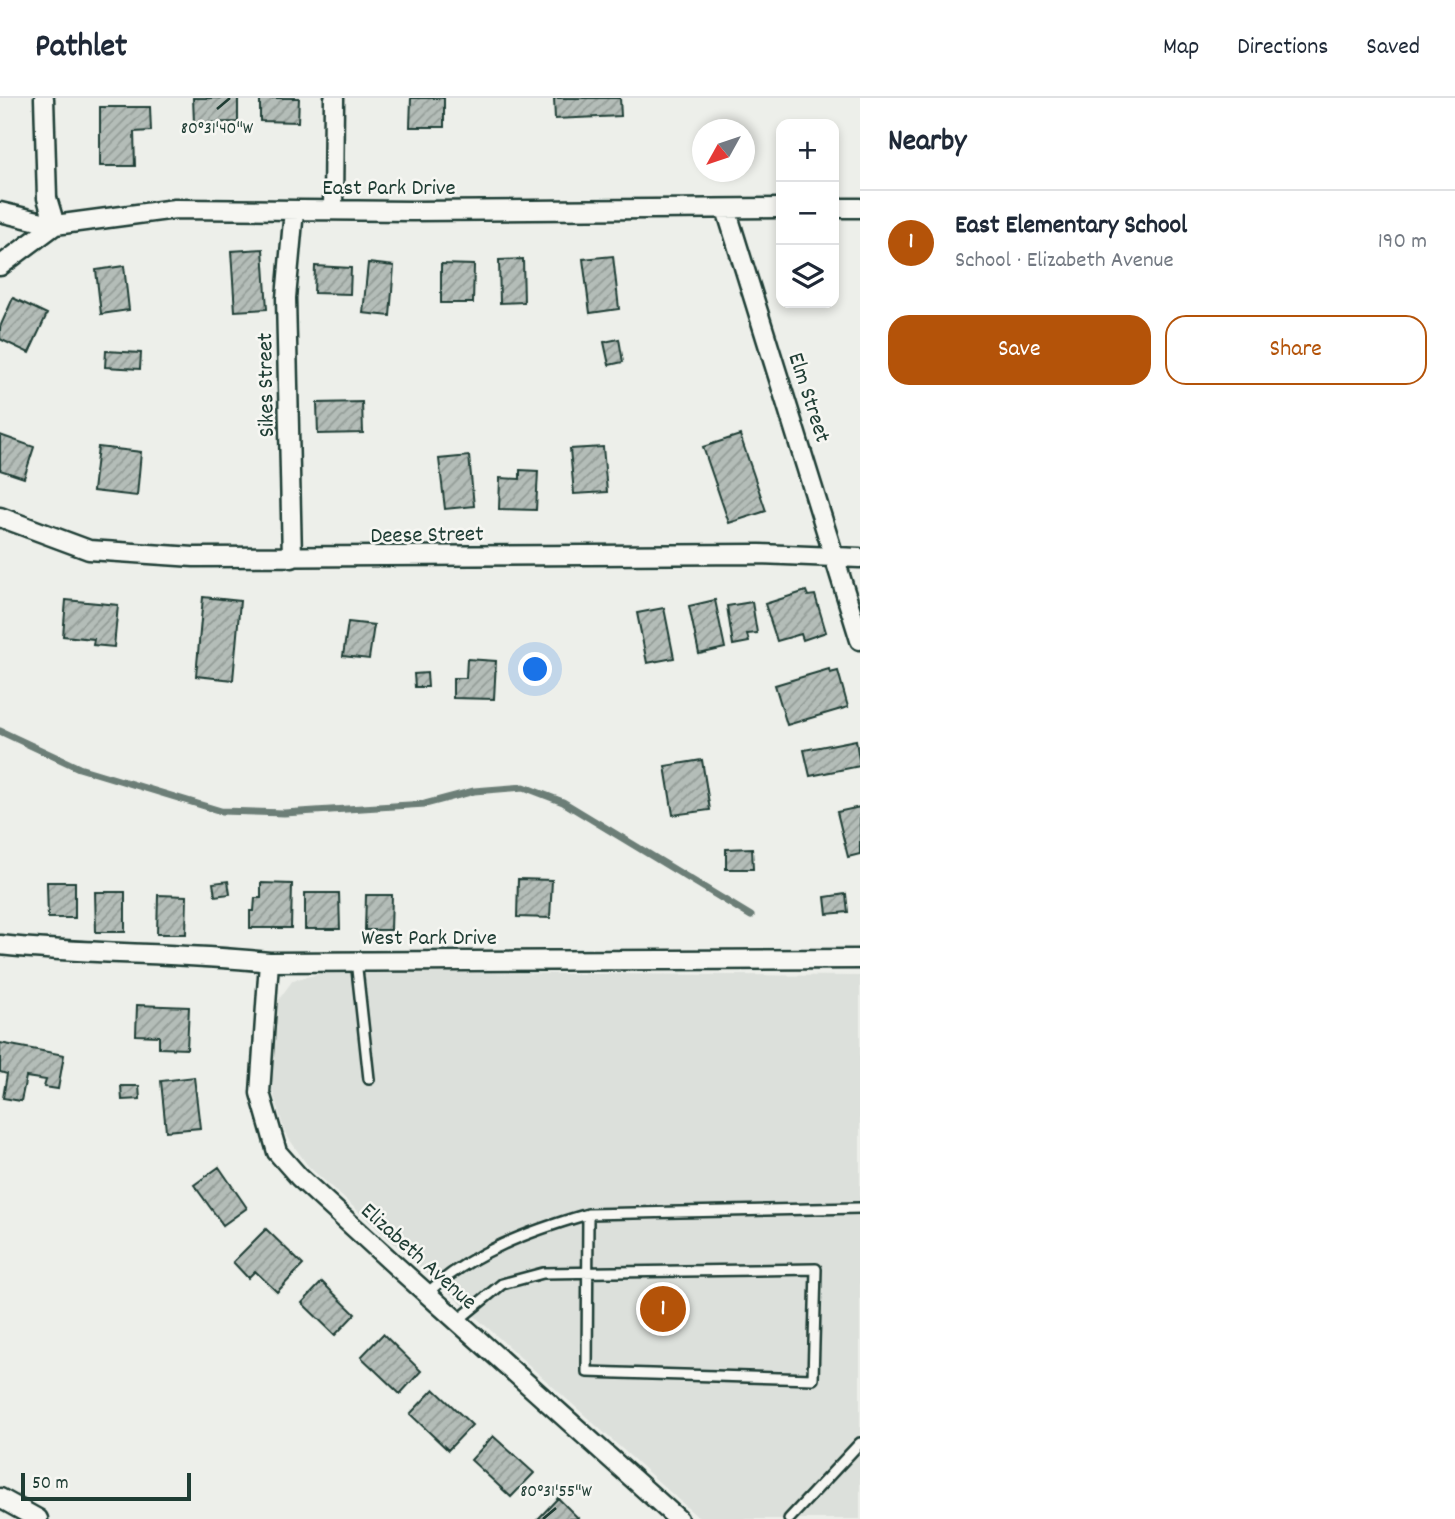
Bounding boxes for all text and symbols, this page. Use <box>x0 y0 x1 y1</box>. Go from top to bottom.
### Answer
text: Pathlet <box>35 25 127 72</box>
text: Map <box>1163 31 1199 65</box>
text: Directions <box>1237 31 1328 65</box>
text: Saved <box>1366 31 1420 65</box>
text: 80°31'40"W <box>181 117 254 142</box>
north arrow <box>692 119 755 182</box>
map controls <box>776 119 839 308</box>
button: + <box>776 119 839 182</box>
text: Nearby <box>888 122 966 165</box>
street label: East Park Drive <box>322 173 456 206</box>
button: − <box>776 182 839 245</box>
text: East Elementary School <box>955 208 1187 245</box>
text: 1 <box>908 226 914 259</box>
text: 190 m <box>1378 226 1427 259</box>
button: layers <box>776 245 839 308</box>
text: School · Elizabeth Avenue <box>955 245 1174 278</box>
button: Save <box>888 315 1151 385</box>
button: Share <box>1165 315 1427 385</box>
street label: Sikes Street <box>250 332 285 438</box>
street label: Elm Street <box>778 349 838 447</box>
street label: Deese Street <box>370 519 484 554</box>
your location <box>518 652 552 686</box>
street label: West Park Drive <box>361 923 497 956</box>
street label: Elizabeth Avenue <box>352 1196 483 1319</box>
pin: 1 <box>640 1283 686 1335</box>
scale bar <box>21 1470 191 1502</box>
text: 50 m <box>32 1471 69 1498</box>
text: 80°31'55"W <box>520 1480 593 1505</box>

